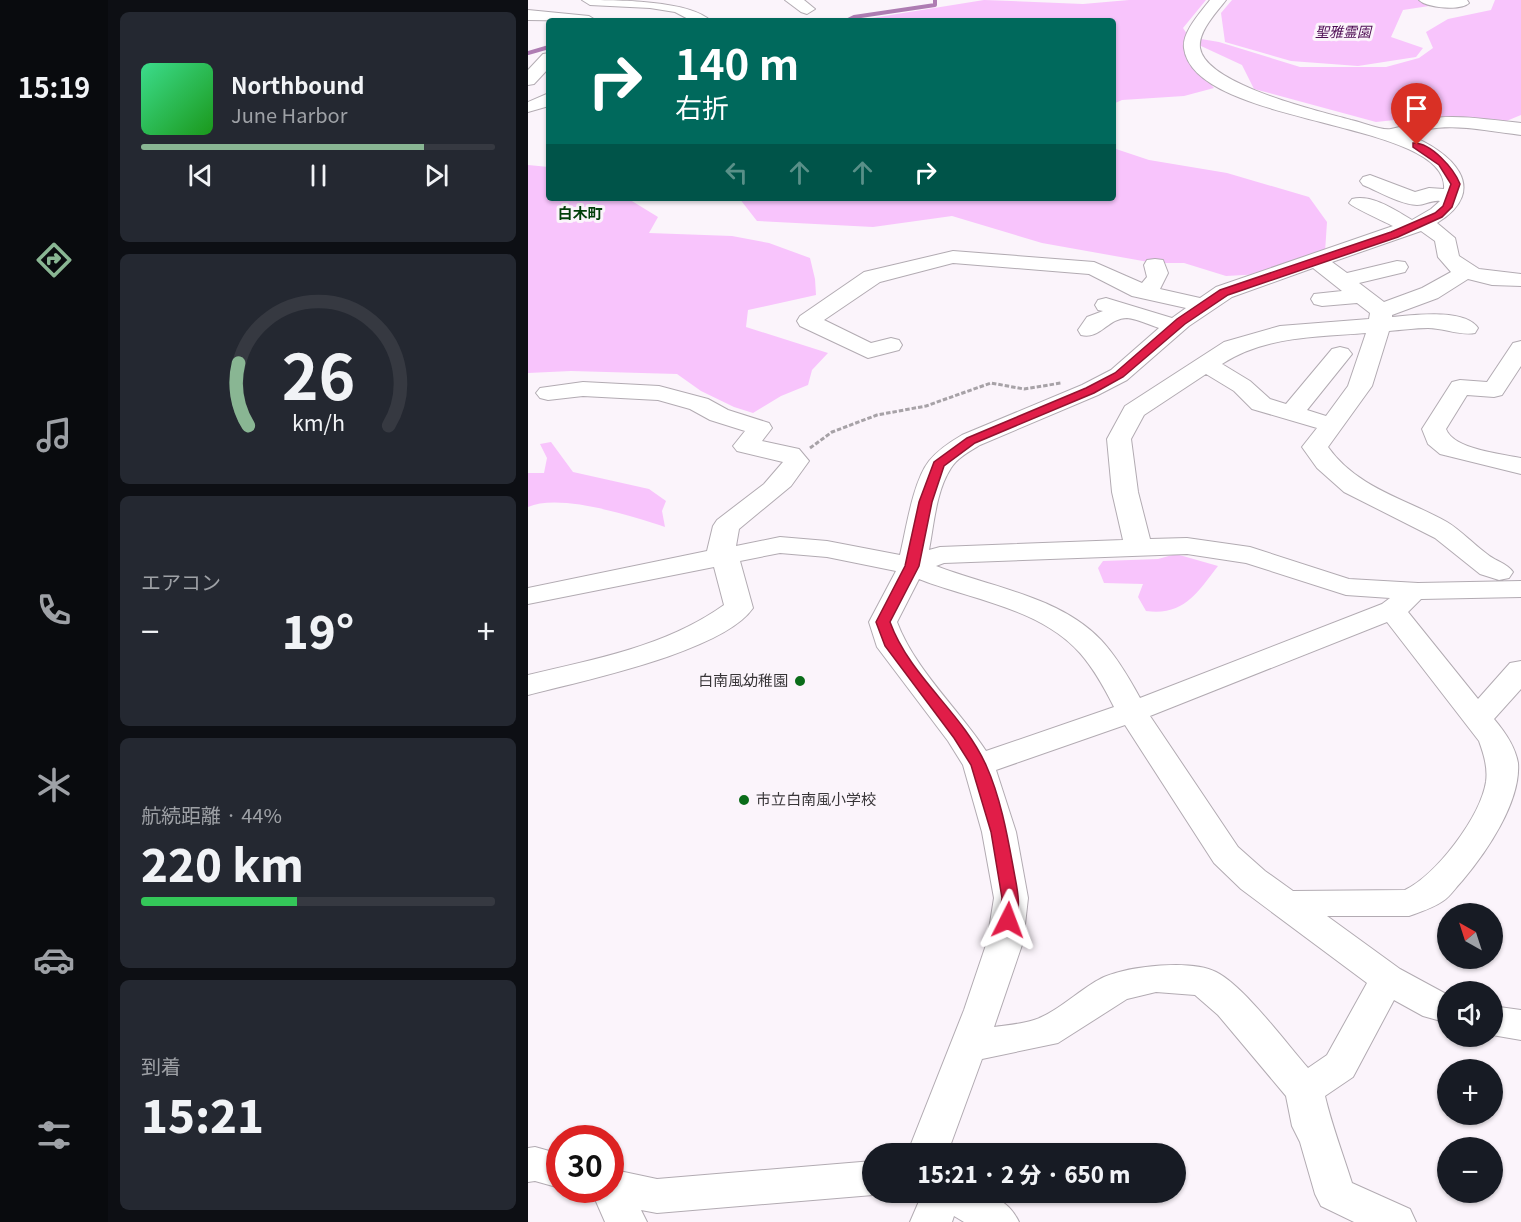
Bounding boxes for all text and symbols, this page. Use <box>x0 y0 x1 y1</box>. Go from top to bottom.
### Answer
park label: 聖雅霊園 <box>1315 21 1373 41</box>
text: 140 m <box>675 31 799 92</box>
icon: right <box>576 42 654 120</box>
text: 15:19 <box>18 67 90 106</box>
text: Northbound <box>231 68 364 100</box>
pin <box>1391 83 1442 145</box>
text: 右折 <box>675 87 729 126</box>
icon: arrive <box>1400 92 1433 125</box>
text: June Harbor <box>231 100 347 129</box>
icon: left <box>720 156 753 189</box>
icon: ahead <box>783 156 816 189</box>
icon: ahead <box>846 156 879 189</box>
icon: right <box>909 156 942 189</box>
icon: previous <box>184 159 217 192</box>
icon: pause <box>302 159 335 192</box>
icon: next <box>420 159 453 192</box>
district label: 白木町 <box>557 202 603 223</box>
icon: directions <box>33 239 75 281</box>
text: 26 <box>281 328 355 418</box>
text: km/h <box>291 406 345 437</box>
icon: music <box>33 414 75 456</box>
text: エアコン <box>141 567 221 596</box>
icon: phone <box>33 589 75 631</box>
text: 19° <box>282 597 354 662</box>
text: − <box>141 606 159 654</box>
text: + <box>477 606 495 654</box>
place label: 白南風幼稚園 <box>698 669 788 690</box>
marker: 白南風幼稚園 <box>793 674 807 688</box>
icon: climate <box>33 764 75 806</box>
place label: 市立白南風小学校 <box>756 788 876 809</box>
marker: 市立白南風小学校 <box>737 793 751 807</box>
text: 航続距離 · 44% <box>141 800 282 829</box>
text: 220 km <box>141 830 304 895</box>
position arrow <box>976 888 1040 952</box>
north arrow <box>1437 903 1503 969</box>
map controls <box>1437 903 1503 1203</box>
icon: car <box>33 939 75 981</box>
button: sound <box>1437 981 1503 1047</box>
text: 到着 <box>141 1051 181 1080</box>
button: + <box>1437 1059 1503 1125</box>
text: 15:21 <box>141 1081 264 1146</box>
icon: filters <box>33 1114 75 1156</box>
speed limit sign: 30 <box>546 1125 624 1203</box>
button: − <box>1437 1137 1503 1203</box>
text: 15:21 · 2 分 · 650 m <box>918 1157 1130 1189</box>

